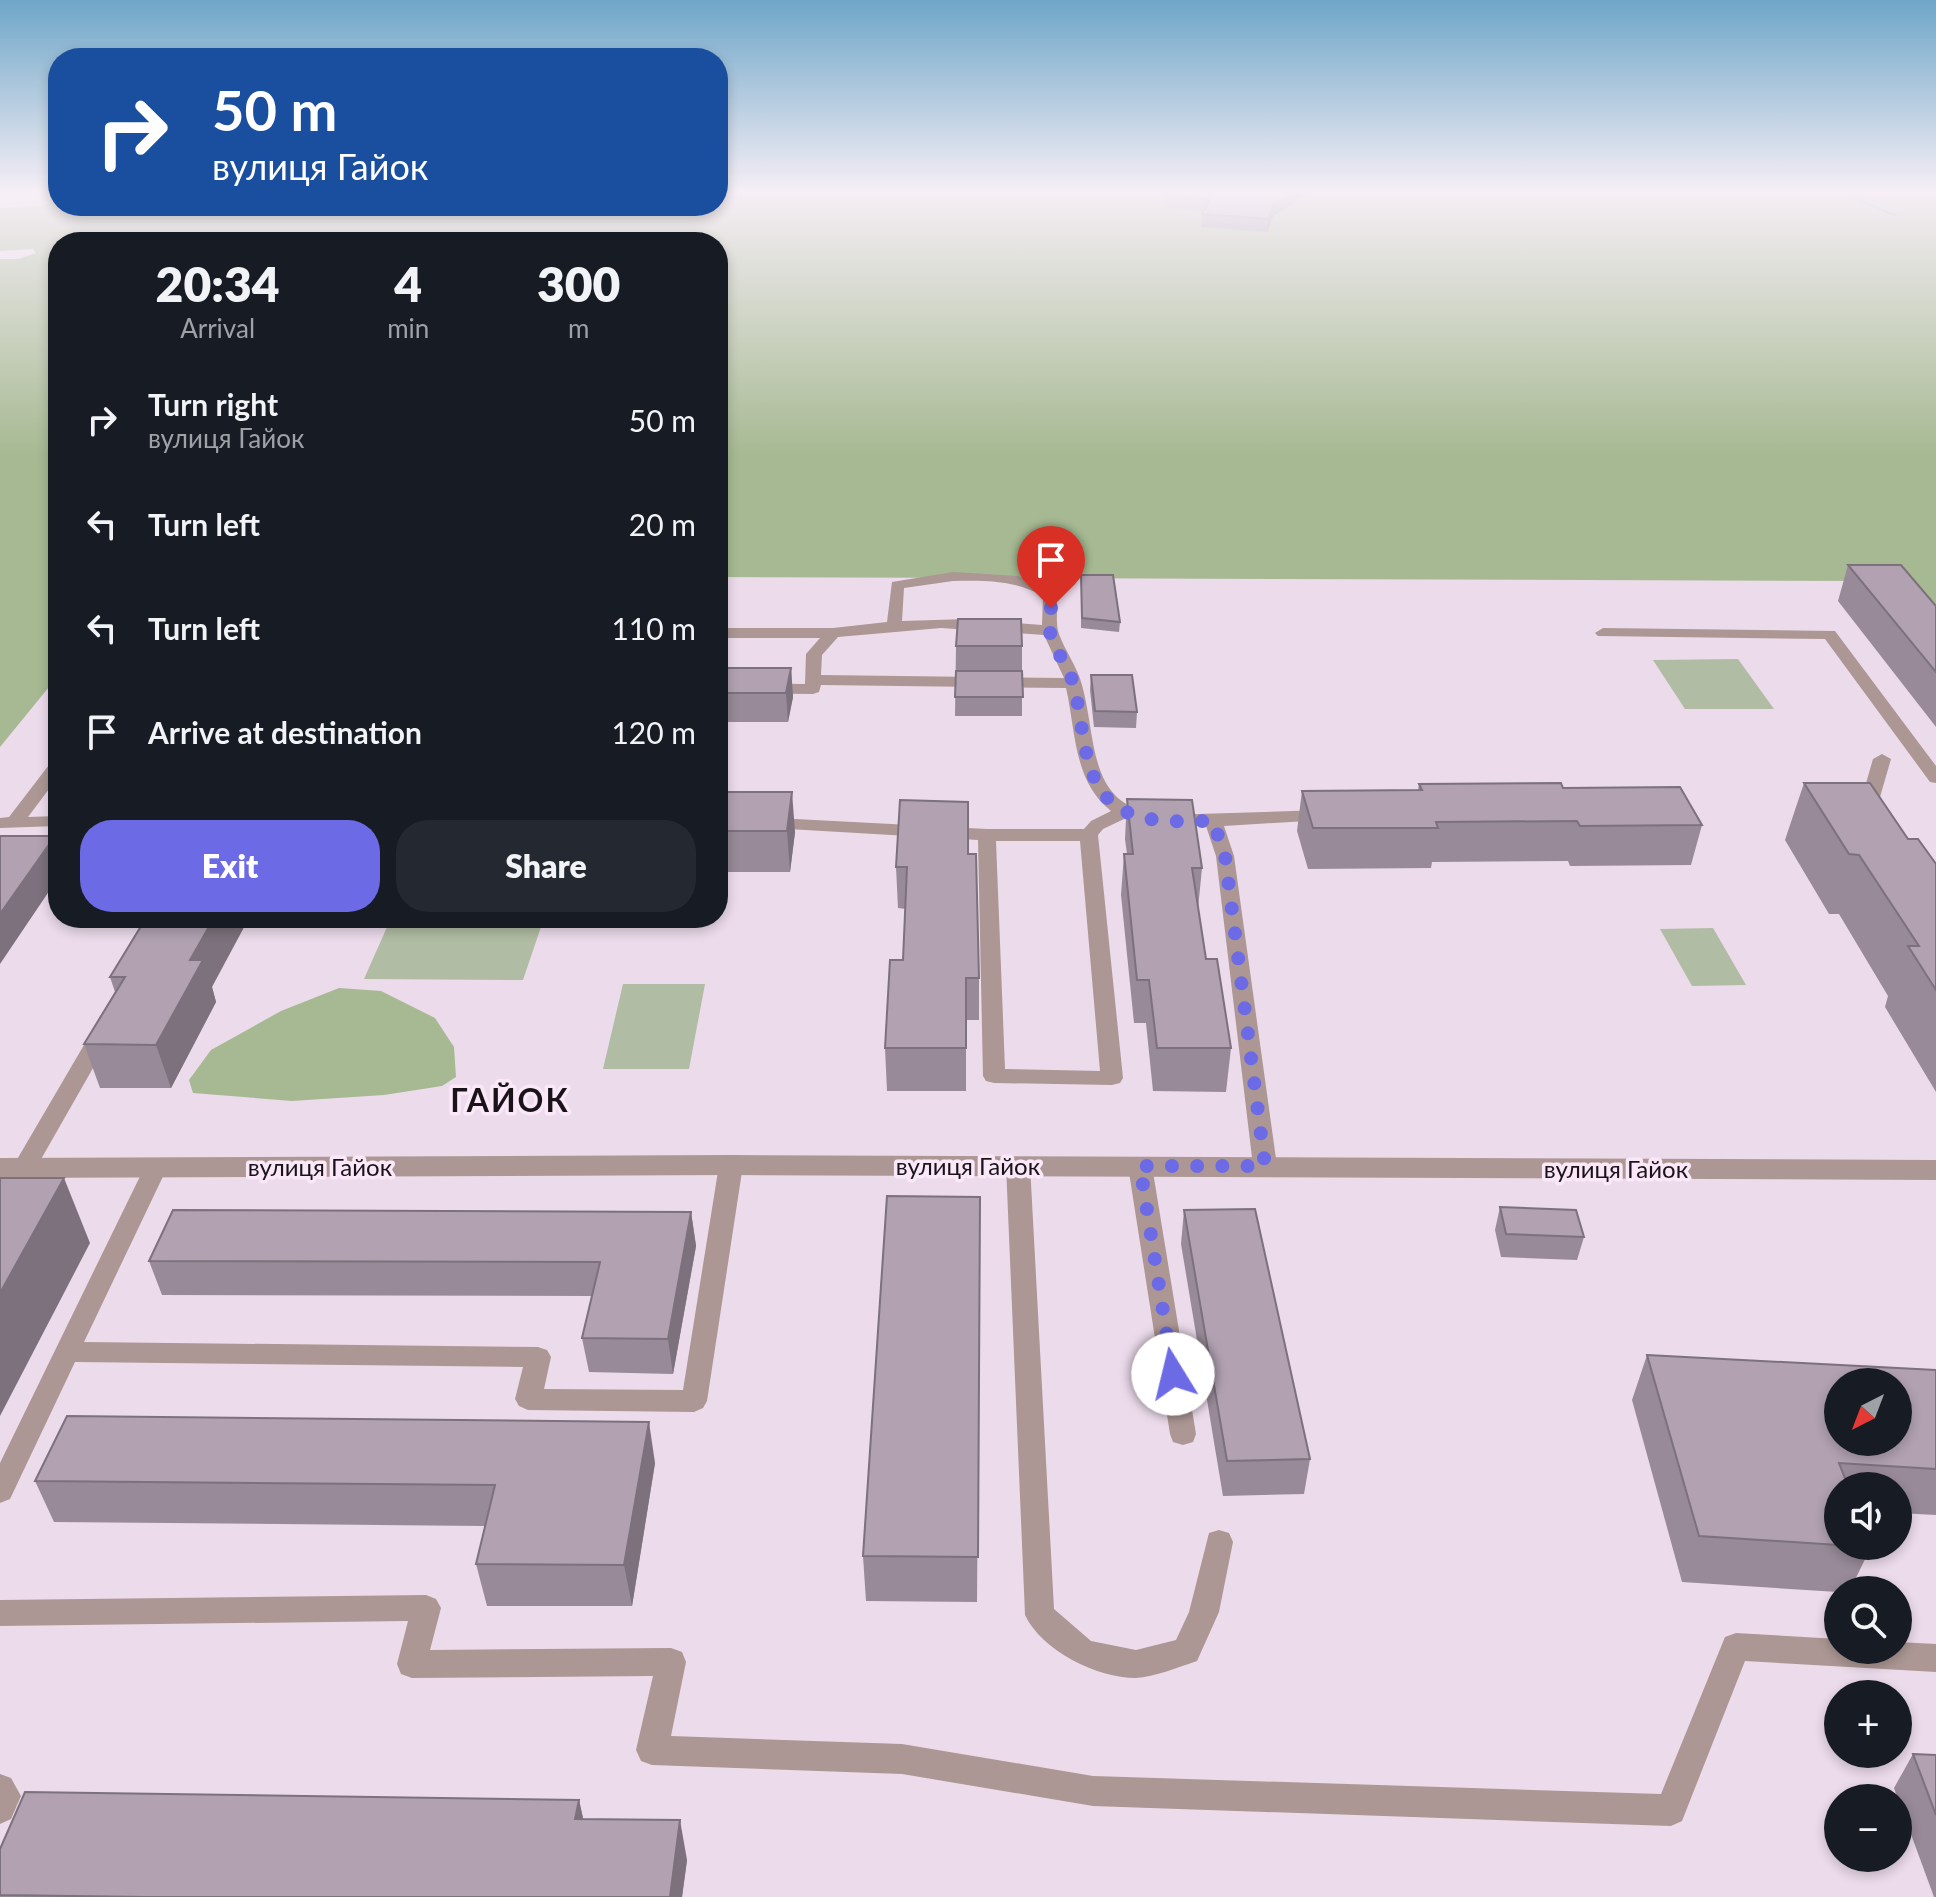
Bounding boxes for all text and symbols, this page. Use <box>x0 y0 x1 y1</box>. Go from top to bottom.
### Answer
text: 50 m <box>212 76 337 143</box>
icon: right <box>80 80 184 184</box>
text: вулиця Гайок <box>212 144 428 188</box>
text: 20:34 <box>156 255 280 312</box>
text: 4 <box>394 255 422 312</box>
text: 300 <box>537 255 620 312</box>
text: Arrival <box>180 312 255 344</box>
text: min <box>387 312 429 344</box>
text: m <box>568 312 589 344</box>
text: Turn right <box>148 386 278 422</box>
icon: right <box>80 398 124 442</box>
text: 50 m <box>629 402 696 438</box>
text: вулиця Гайок <box>148 422 304 454</box>
icon: left <box>80 502 124 546</box>
text: Turn left <box>148 506 260 542</box>
text: 20 m <box>629 506 696 542</box>
pin <box>1017 526 1085 608</box>
icon: arrive <box>1029 538 1073 582</box>
icon: left <box>80 606 124 650</box>
text: Turn left <box>148 610 260 646</box>
text: 110 m <box>611 610 696 646</box>
icon: arrive <box>80 710 124 754</box>
text: Arrive at destination <box>148 714 422 750</box>
text: 120 m <box>611 714 696 750</box>
button: Exit <box>80 820 380 912</box>
button: Share <box>396 820 696 912</box>
district label: ГАЙОК <box>450 1080 570 1119</box>
street label: вулиця Гайок <box>896 1151 1041 1180</box>
street label: вулиця Гайок <box>248 1152 393 1181</box>
street label: вулиця Гайок <box>1544 1154 1689 1183</box>
position arrow <box>1131 1332 1215 1416</box>
north arrow <box>1824 1368 1912 1456</box>
map controls <box>1824 1368 1912 1872</box>
button: sound <box>1824 1472 1912 1560</box>
button: search <box>1824 1576 1912 1664</box>
button: + <box>1824 1680 1912 1768</box>
button: − <box>1824 1784 1912 1872</box>

